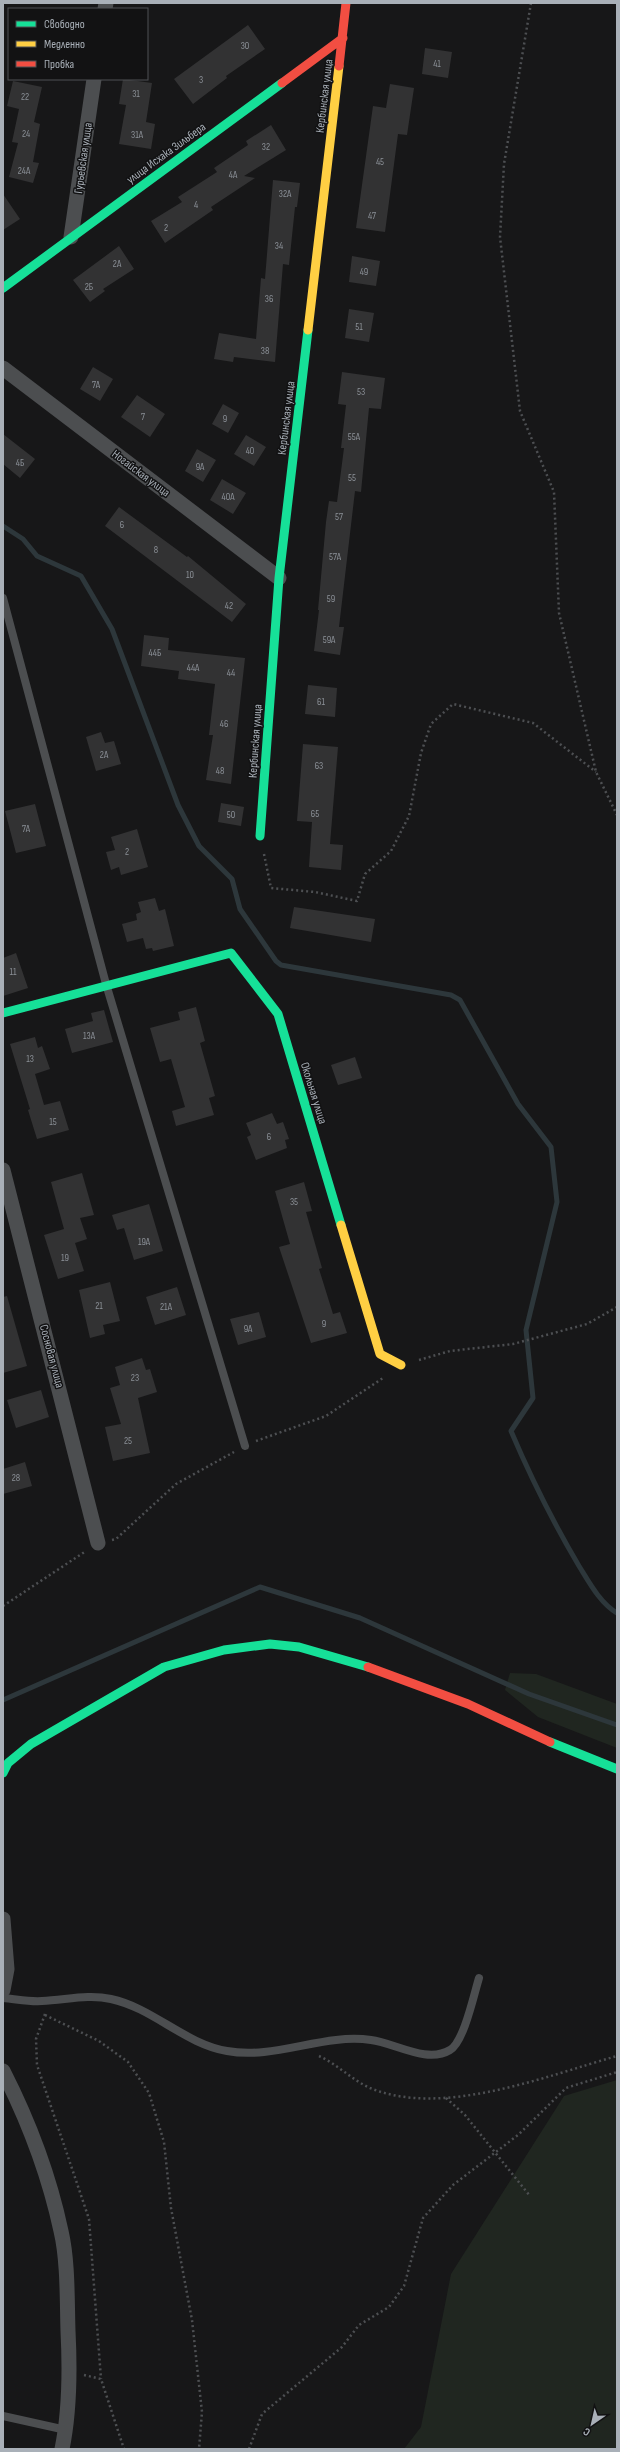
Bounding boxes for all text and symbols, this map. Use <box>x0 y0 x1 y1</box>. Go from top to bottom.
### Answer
legend <box>8 8 148 80</box>
text: Свободно <box>44 17 85 32</box>
text: Медленно <box>44 37 85 52</box>
house number: 30 <box>241 40 249 52</box>
text: Пробка <box>44 57 75 72</box>
street label: Кербинская улица <box>313 58 336 134</box>
house number: 41 <box>433 58 441 70</box>
house number: 3 <box>199 74 203 86</box>
house number: 31 <box>132 88 140 100</box>
house number: 22 <box>21 91 29 103</box>
street label: улица Исхака Зильбера <box>124 119 209 187</box>
street label: Гурьевская улица <box>71 121 96 195</box>
house number: 24 <box>22 128 30 140</box>
house number: 31А <box>131 129 144 141</box>
house number: 32 <box>262 141 270 153</box>
house number: 45 <box>376 156 384 168</box>
house number: 24А <box>18 165 31 177</box>
house number: 4A <box>229 169 238 181</box>
house number: 32А <box>279 188 292 200</box>
house number: 4 <box>194 199 198 211</box>
house number: 47 <box>368 210 376 222</box>
house number: 2 <box>164 222 168 234</box>
house number: 34 <box>275 240 283 252</box>
house number: 2А <box>113 258 122 270</box>
house number: 49 <box>360 266 368 278</box>
house number: 2Б <box>85 281 94 293</box>
house number: 36 <box>265 293 273 305</box>
house number: 51 <box>355 321 363 333</box>
house number: 38 <box>261 345 269 357</box>
house number: 7А <box>92 379 101 391</box>
street label: Кербинская улица <box>275 380 298 456</box>
house number: 53 <box>357 386 365 398</box>
house number: 7 <box>141 411 145 423</box>
house number: 9 <box>223 413 227 425</box>
house number: 55А <box>348 431 361 443</box>
house number: 40 <box>246 445 254 457</box>
street label: Ногайская улица <box>109 447 173 500</box>
house number: 4Б <box>16 457 25 469</box>
house number: 9А <box>196 461 205 473</box>
house number: 55 <box>348 472 356 484</box>
house number: 40А <box>222 491 235 503</box>
house number: 57 <box>335 511 343 523</box>
house number: 6 <box>120 519 124 531</box>
house number: 8 <box>154 544 158 556</box>
house number: 57А <box>329 551 342 563</box>
house number: 10 <box>186 569 194 581</box>
house number: 59 <box>327 593 335 605</box>
house number: 42 <box>225 600 233 612</box>
house number: 59А <box>323 634 336 646</box>
house number: 44Б <box>149 647 162 659</box>
house number: 44А <box>187 662 200 674</box>
house number: 44 <box>227 667 235 679</box>
house number: 61 <box>317 696 325 708</box>
street label: Кербинская улица <box>245 703 266 778</box>
house number: 46 <box>220 718 228 730</box>
house number: 2А <box>100 749 109 761</box>
house number: 63 <box>315 760 323 772</box>
house number: 48 <box>216 765 224 777</box>
house number: 65 <box>311 808 319 820</box>
house number: 50 <box>227 809 235 821</box>
house number: 7А <box>22 823 31 835</box>
house number: 2 <box>125 846 129 858</box>
house number: 11 <box>10 966 17 978</box>
house number: 13А <box>83 1030 96 1042</box>
house number: 13 <box>26 1053 34 1065</box>
street label: Окольная улица <box>297 1060 330 1126</box>
house number: 15 <box>49 1116 57 1128</box>
house number: 6 <box>267 1131 271 1143</box>
house number: 35 <box>290 1196 298 1208</box>
house number: 19A <box>138 1236 151 1248</box>
house number: 19 <box>61 1252 69 1264</box>
house number: 21 <box>95 1300 103 1312</box>
house number: 21А <box>160 1301 173 1313</box>
house number: 9 <box>322 1318 326 1330</box>
street label: Сосновая улица <box>36 1323 67 1390</box>
house number: 9А <box>244 1323 253 1335</box>
house number: 23 <box>131 1372 139 1384</box>
house number: 25 <box>124 1435 132 1447</box>
house number: 28 <box>12 1472 20 1484</box>
north arrow <box>572 2404 612 2444</box>
text: С <box>580 2425 593 2439</box>

